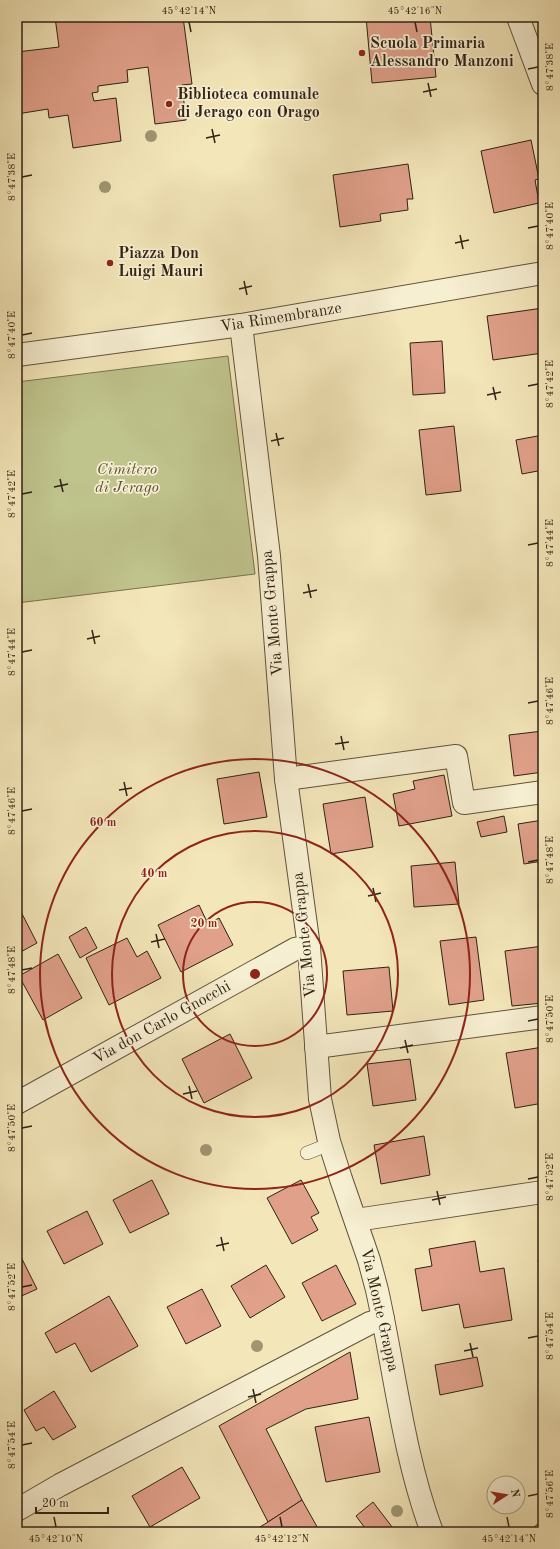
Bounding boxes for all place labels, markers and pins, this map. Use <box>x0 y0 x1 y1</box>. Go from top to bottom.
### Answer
place label: Scuola Primaria Alessandro Manzoni <box>370 36 514 70</box>
marker: Scuola Primaria Alessandro Manzoni <box>357 48 367 58</box>
place label: Biblioteca comunale di Jerago con Orago <box>177 87 320 121</box>
marker: Biblioteca comunale di Jerago con Orago <box>164 99 174 109</box>
place label: Piazza Don Luigi Mauri <box>118 246 203 280</box>
marker: Piazza Don Luigi Mauri <box>105 258 115 268</box>
centre of rings <box>248 967 262 981</box>

